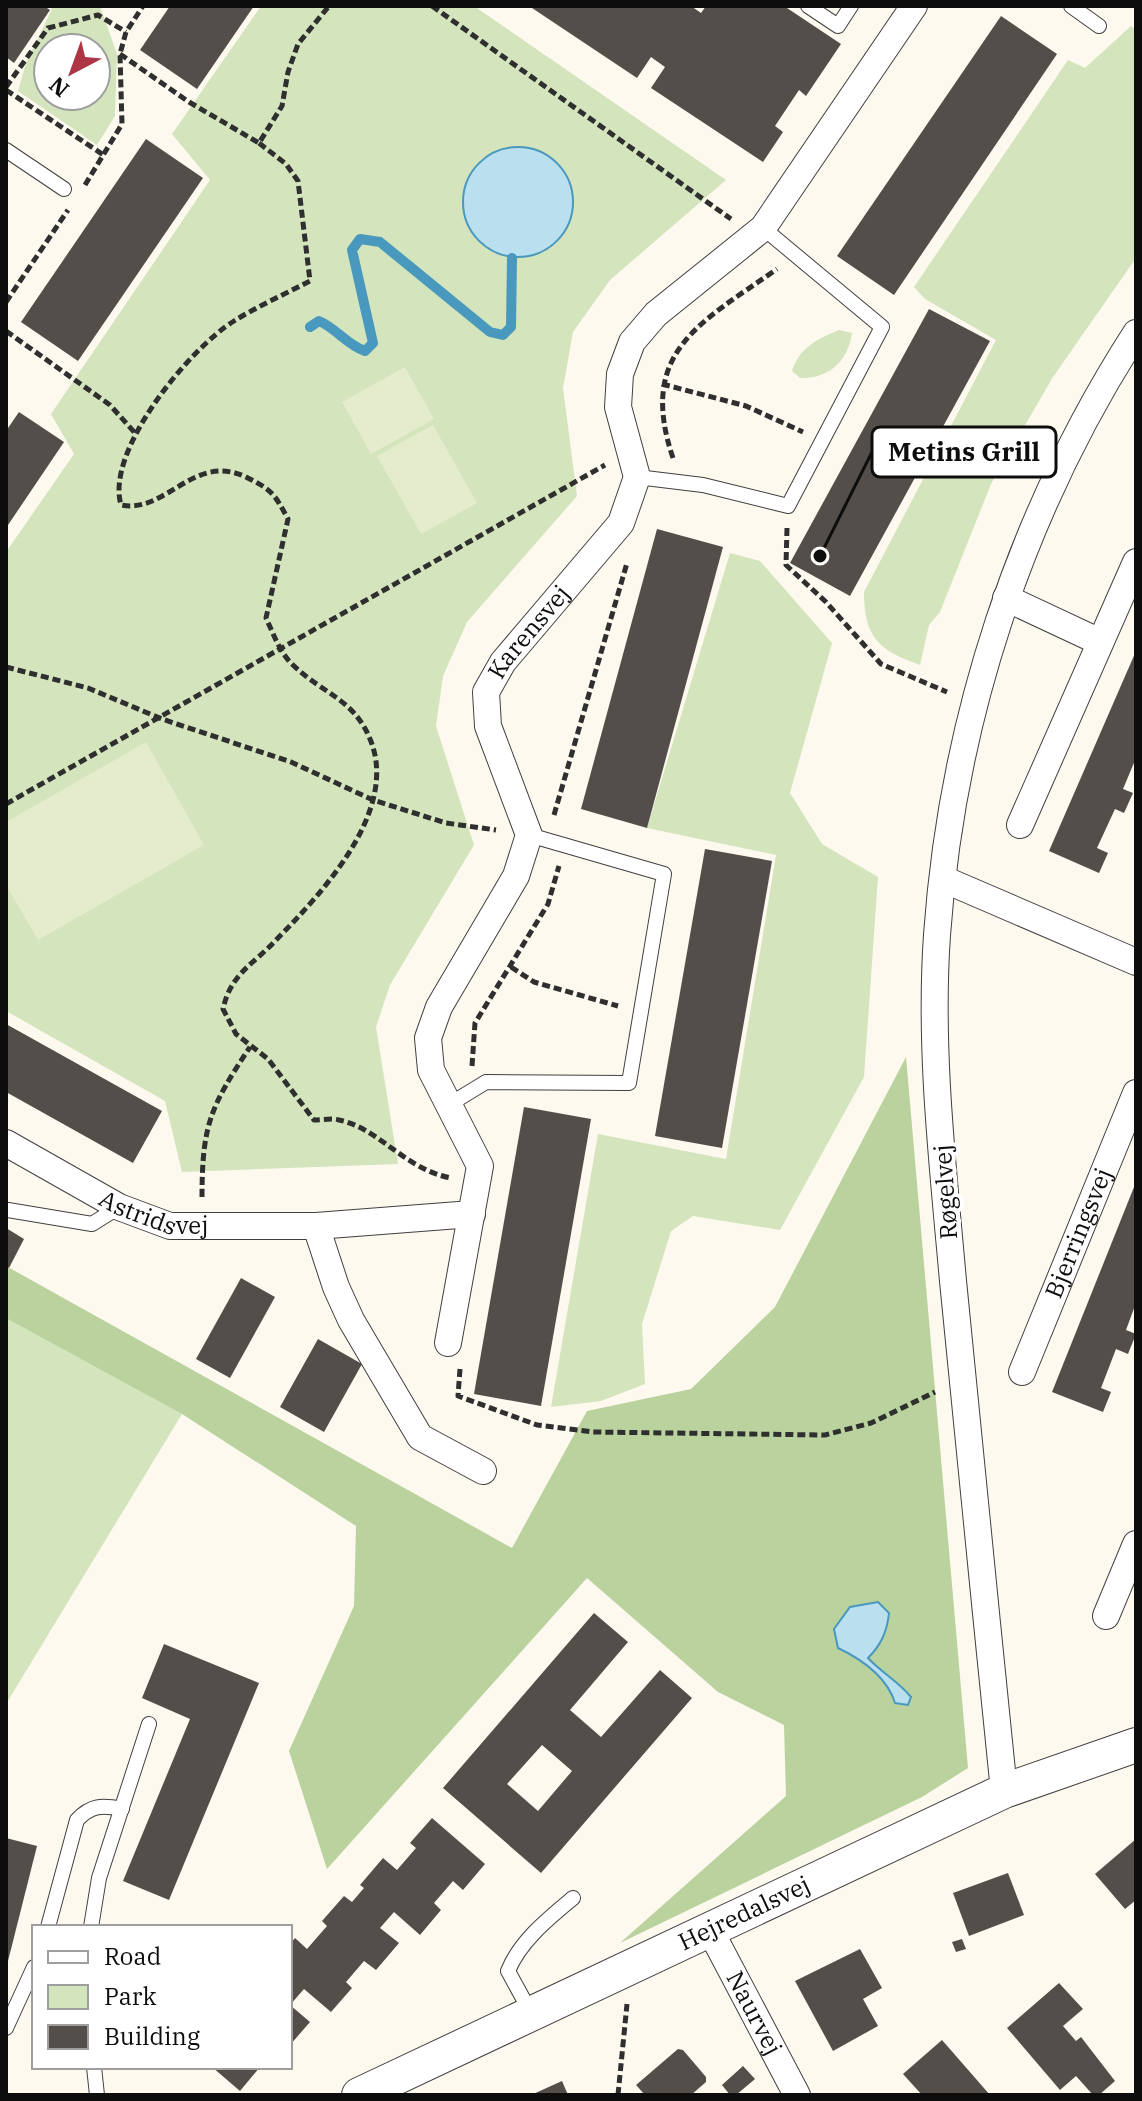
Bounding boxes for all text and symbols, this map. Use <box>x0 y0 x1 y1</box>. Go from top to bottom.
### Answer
north arrow <box>32 32 112 112</box>
text: N <box>42 71 75 104</box>
callout: Metins Grill <box>872 427 1056 477</box>
text: Metins Grill <box>888 434 1040 468</box>
street label: Karensvej <box>480 578 576 684</box>
street label: Røgelvej <box>926 1144 964 1241</box>
street label: Bjerringsvej <box>1037 1163 1119 1303</box>
street label: Astridsvej <box>94 1182 208 1242</box>
street label: Hejredalsvej <box>673 1868 815 1957</box>
legend <box>32 1925 292 2069</box>
text: Road <box>104 1940 161 1972</box>
street label: Naurvej <box>719 1965 790 2060</box>
text: Park <box>104 1980 156 2012</box>
text: Building <box>104 2020 200 2052</box>

